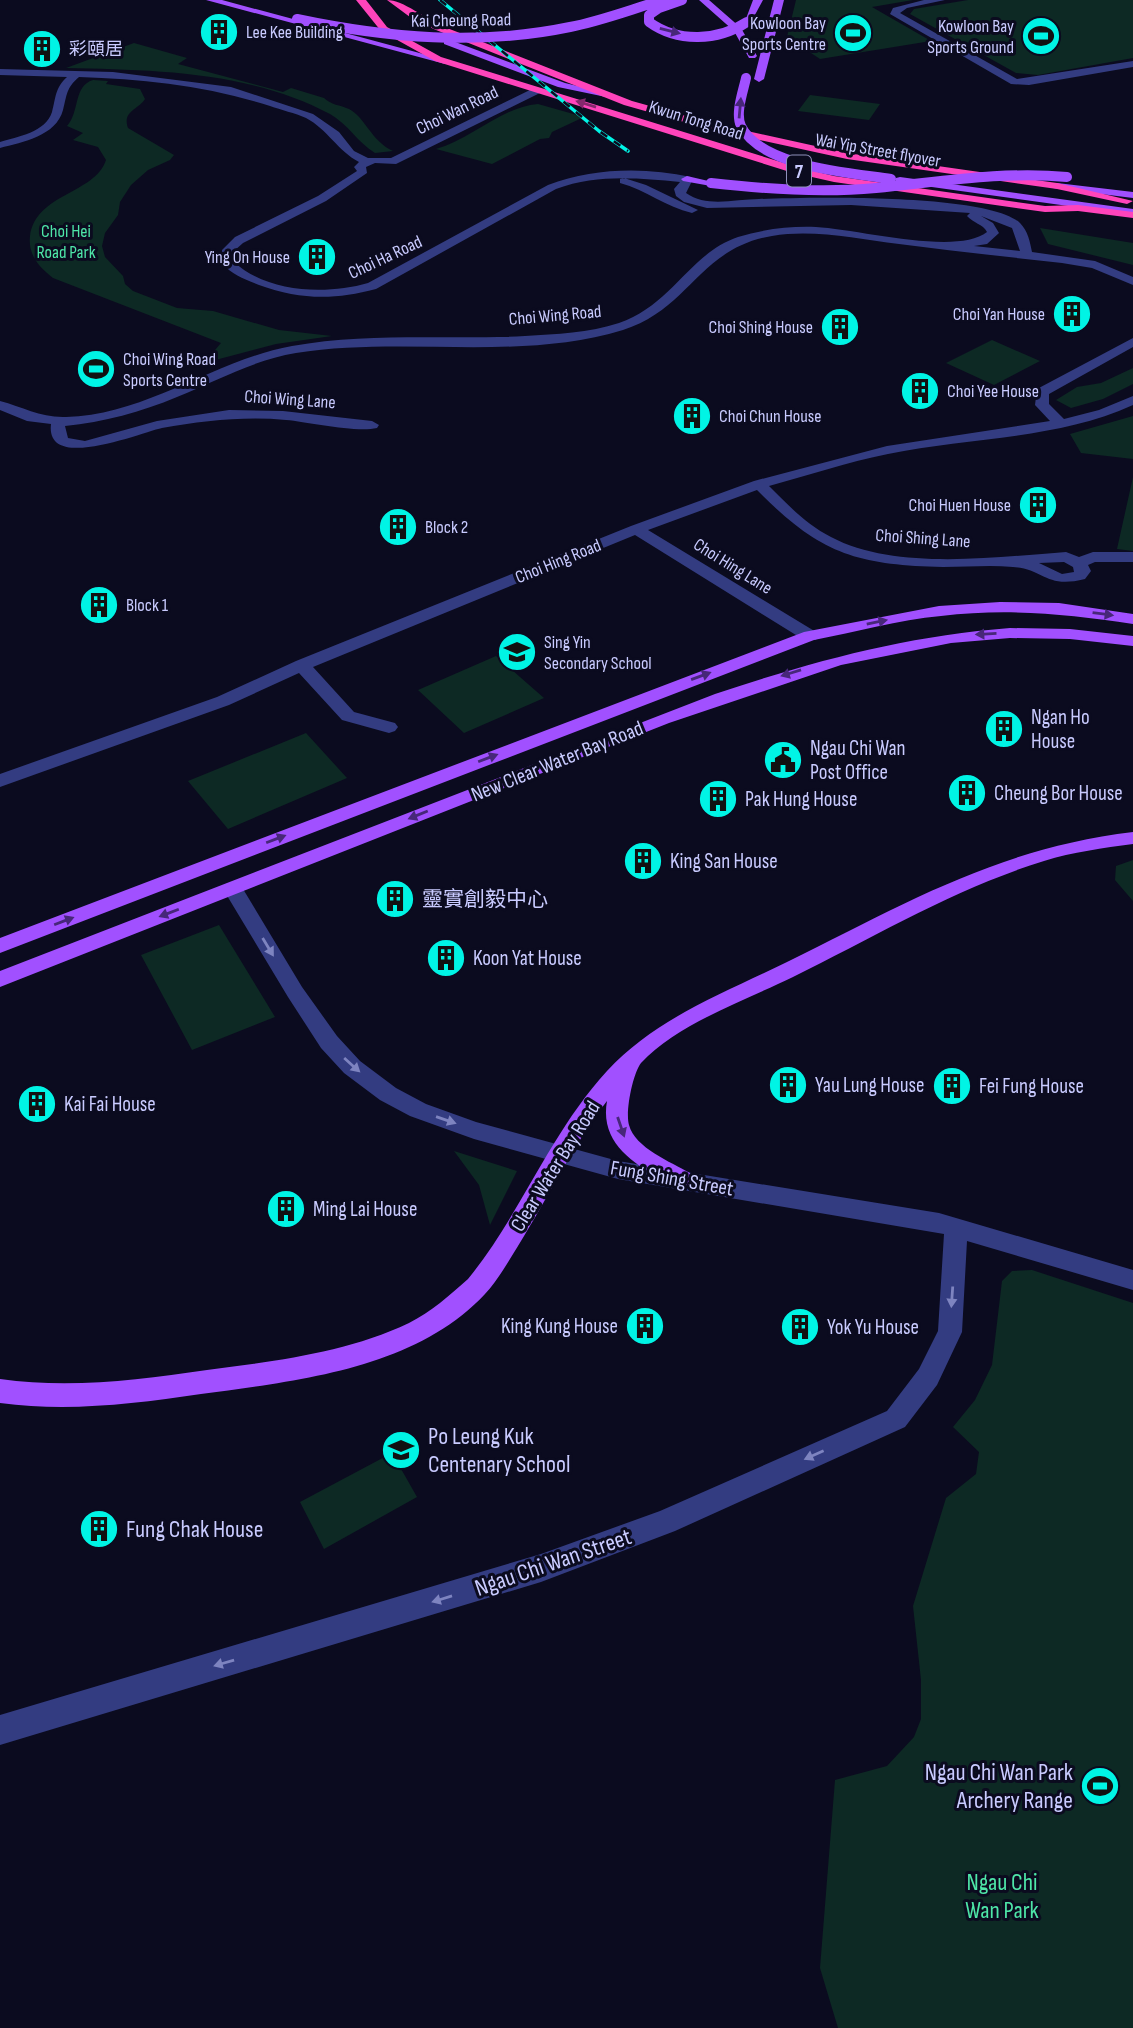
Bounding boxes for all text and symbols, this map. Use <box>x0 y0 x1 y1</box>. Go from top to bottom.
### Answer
street label: Kai Cheung Road <box>411 9 511 32</box>
building icon: Lee Kee Building <box>198 11 240 53</box>
sports icon: Kowloon Bay Sports Centre <box>832 12 874 54</box>
place label: Kowloon Bay Sports Centre <box>742 13 826 55</box>
sports icon: Kowloon Bay Sports Ground <box>1020 15 1062 57</box>
place label: Kowloon Bay Sports Ground <box>927 16 1014 58</box>
place label: Lee Kee Building <box>246 22 343 43</box>
one-way arrow <box>659 26 681 37</box>
building icon: 彩頤居 <box>21 28 63 70</box>
place label: 彩頤居 <box>69 39 123 60</box>
street label: Choi Wan Road <box>413 82 502 139</box>
street label: Kwun Tong Road <box>646 96 746 145</box>
one-way arrow <box>735 97 746 119</box>
one-way arrow <box>575 99 596 109</box>
street label: Wai Yip Street flyover <box>814 129 942 172</box>
road number: 7 <box>787 155 811 186</box>
park label: Choi Hei Road Park <box>36 221 96 263</box>
street label: Choi Ha Road <box>345 231 425 284</box>
building icon: Ying On House <box>296 236 338 278</box>
place label: Ying On House <box>205 247 290 268</box>
building icon: Choi Yan House <box>1051 293 1093 335</box>
street label: Choi Wing Road <box>508 301 602 330</box>
place label: Choi Yan House <box>953 304 1045 325</box>
building icon: Choi Shing House <box>819 306 861 348</box>
place label: Choi Shing House <box>709 317 813 338</box>
sports icon: Choi Wing Road Sports Centre <box>75 348 117 390</box>
place label: Choi Wing Road Sports Centre <box>123 349 216 391</box>
building icon: Choi Yee House <box>899 370 941 412</box>
place label: Choi Yee House <box>947 381 1039 402</box>
street label: Choi Wing Lane <box>244 386 336 413</box>
building icon: Choi Chun House <box>671 395 713 437</box>
place label: Choi Chun House <box>719 406 821 427</box>
building icon: Choi Huen House <box>1017 484 1059 526</box>
place label: Choi Huen House <box>909 495 1011 516</box>
building icon: Block 2 <box>377 506 419 548</box>
place label: Block 2 <box>425 517 468 538</box>
street label: Choi Shing Lane <box>875 525 971 552</box>
street label: Choi Hing Lane <box>689 534 776 599</box>
street label: Choi Hing Road <box>512 535 604 588</box>
building icon: Block 1 <box>78 584 120 626</box>
place label: Block 1 <box>126 595 169 616</box>
one-way arrow <box>1092 609 1114 620</box>
one-way arrow <box>866 616 888 627</box>
one-way arrow <box>975 628 997 639</box>
school or university icon: Sing Yin Secondary School <box>496 631 538 673</box>
place label: Sing Yin Secondary School <box>544 632 652 674</box>
one-way arrow <box>780 668 801 678</box>
one-way arrow <box>690 670 711 681</box>
place label: Ngan Ho House <box>1031 705 1090 754</box>
building icon: Ngan Ho House <box>983 708 1025 750</box>
street label: New Clear Water Bay Road <box>468 716 647 807</box>
place label: Ngau Chi Wan Post Office <box>810 736 906 785</box>
public building icon: Ngau Chi Wan Post Office <box>762 739 804 781</box>
one-way arrow <box>478 752 499 763</box>
building icon: Cheung Bor House <box>946 772 988 814</box>
building icon: Pak Hung House <box>697 778 739 820</box>
place label: Cheung Bor House <box>994 781 1123 806</box>
place label: Pak Hung House <box>745 787 857 812</box>
one-way arrow <box>408 810 429 821</box>
one-way arrow <box>266 834 287 845</box>
building icon: King San House <box>622 840 664 882</box>
place label: King San House <box>670 849 778 874</box>
building icon: 靈實創毅中心 <box>374 878 416 920</box>
place label: 靈實創毅中心 <box>422 887 548 912</box>
one-way arrow <box>158 908 179 919</box>
one-way arrow <box>53 916 74 927</box>
building icon: Koon Yat House <box>425 937 467 979</box>
one-way arrow <box>261 938 274 957</box>
place label: Koon Yat House <box>473 946 582 971</box>
one-way arrow <box>343 1057 361 1073</box>
building icon: Yau Lung House <box>767 1064 809 1106</box>
building icon: Fei Fung House <box>931 1065 973 1107</box>
place label: Yau Lung House <box>815 1073 924 1098</box>
place label: Fei Fung House <box>979 1074 1084 1099</box>
building icon: Kai Fai House <box>16 1083 58 1125</box>
place label: Kai Fai House <box>64 1092 156 1117</box>
street label: Clear Water Bay Road <box>505 1096 606 1236</box>
one-way arrow <box>436 1115 457 1126</box>
one-way arrow <box>616 1117 627 1138</box>
street label: Fung Shing Street <box>609 1155 735 1202</box>
building icon: Ming Lai House <box>265 1188 307 1230</box>
place label: Ming Lai House <box>313 1197 417 1222</box>
one-way arrow <box>946 1286 957 1308</box>
building icon: King Kung House <box>624 1305 666 1347</box>
building icon: Yok Yu House <box>779 1306 821 1348</box>
place label: King Kung House <box>501 1314 618 1339</box>
place label: Yok Yu House <box>827 1315 919 1340</box>
place label: Po Leung Kuk Centenary School <box>428 1422 571 1479</box>
school or university icon: Po Leung Kuk Centenary School <box>380 1429 422 1471</box>
one-way arrow <box>804 1449 824 1461</box>
building icon: Fung Chak House <box>78 1508 120 1550</box>
place label: Fung Chak House <box>126 1515 263 1544</box>
street label: Ngau Chi Wan Street <box>471 1522 635 1603</box>
one-way arrow <box>432 1594 453 1604</box>
one-way arrow <box>213 1659 234 1669</box>
place label: Ngau Chi Wan Park Archery Range <box>925 1758 1073 1815</box>
sports icon: Ngau Chi Wan Park Archery Range <box>1079 1765 1121 1807</box>
park label: Ngau Chi Wan Park <box>965 1868 1039 1925</box>

